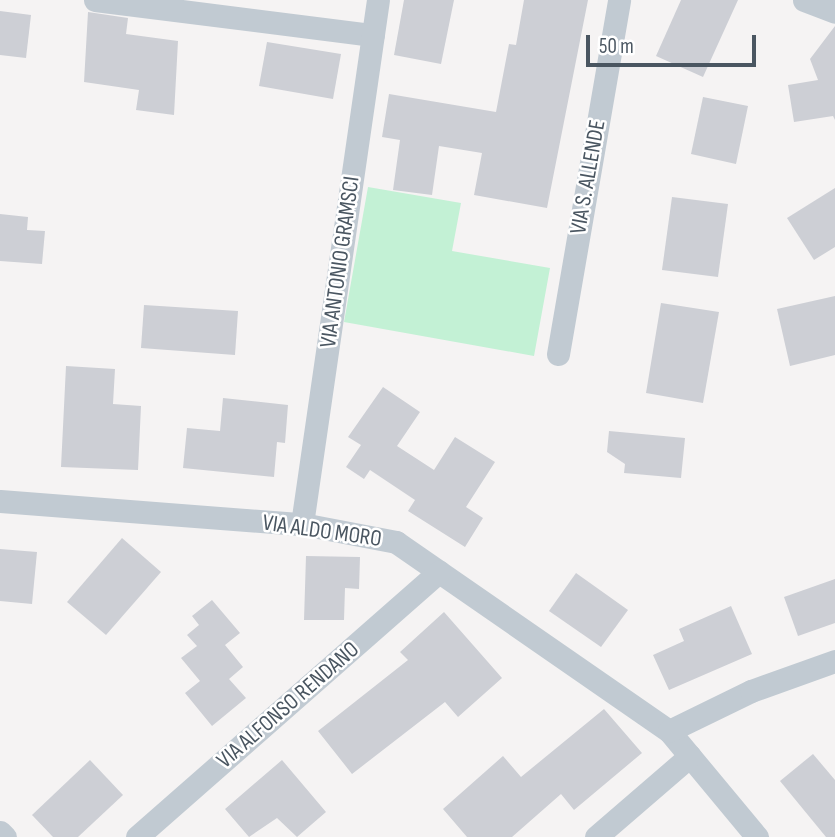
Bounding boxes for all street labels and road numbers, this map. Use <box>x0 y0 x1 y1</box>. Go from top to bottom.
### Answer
street label: VIA S. ALLENDE <box>564 118 612 236</box>
street label: VIA ANTONIO GRAMSCI <box>314 175 366 349</box>
street label: VIA ALDO MORO <box>261 509 383 553</box>
street label: VIA ALFONSO RENDANO <box>211 636 365 774</box>

